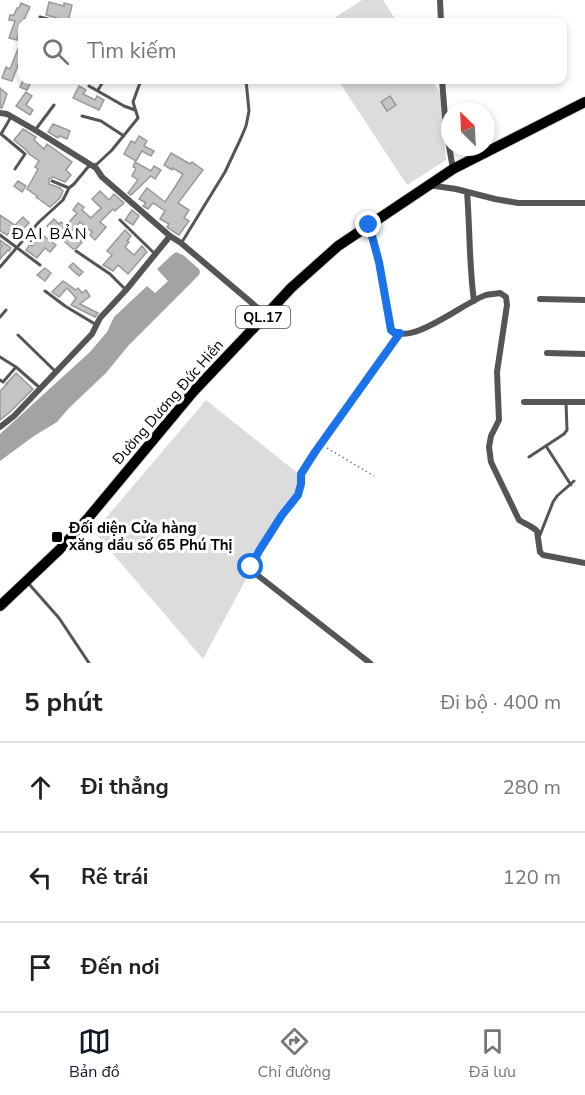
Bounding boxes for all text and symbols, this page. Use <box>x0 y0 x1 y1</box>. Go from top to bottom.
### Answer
search box <box>18 18 567 84</box>
icon: search <box>39 35 72 68</box>
text: Tìm kiếm <box>87 36 176 66</box>
north arrow <box>441 102 495 156</box>
route end <box>355 211 381 237</box>
district label: ĐẠI BẢN <box>11 223 88 245</box>
road number: QL.17 <box>236 306 290 328</box>
street label: Đường Dương Đức Hiền <box>107 335 228 470</box>
place label: Đối diện Cửa hàng xăng dầu số 65 Phú Thị <box>68 518 232 555</box>
marker: Đối diện Cửa hàng xăng dầu số 65 Phú Thị <box>50 530 64 544</box>
route start <box>237 553 263 579</box>
text: 5 phút <box>24 685 102 720</box>
text: Đi bộ · 400 m <box>441 689 561 716</box>
icon: ahead <box>24 771 57 804</box>
text: Đi thẳng <box>81 772 169 802</box>
text: 280 m <box>503 774 561 801</box>
icon: left <box>24 861 57 894</box>
text: Rẽ trái <box>81 862 148 892</box>
text: 120 m <box>503 864 561 891</box>
icon: arrive <box>24 951 57 984</box>
text: Đến nơi <box>81 952 160 982</box>
tab: Bản đồ <box>69 1025 120 1083</box>
tab: Chỉ đường <box>258 1025 331 1083</box>
tab: Đã lưu <box>469 1025 516 1083</box>

